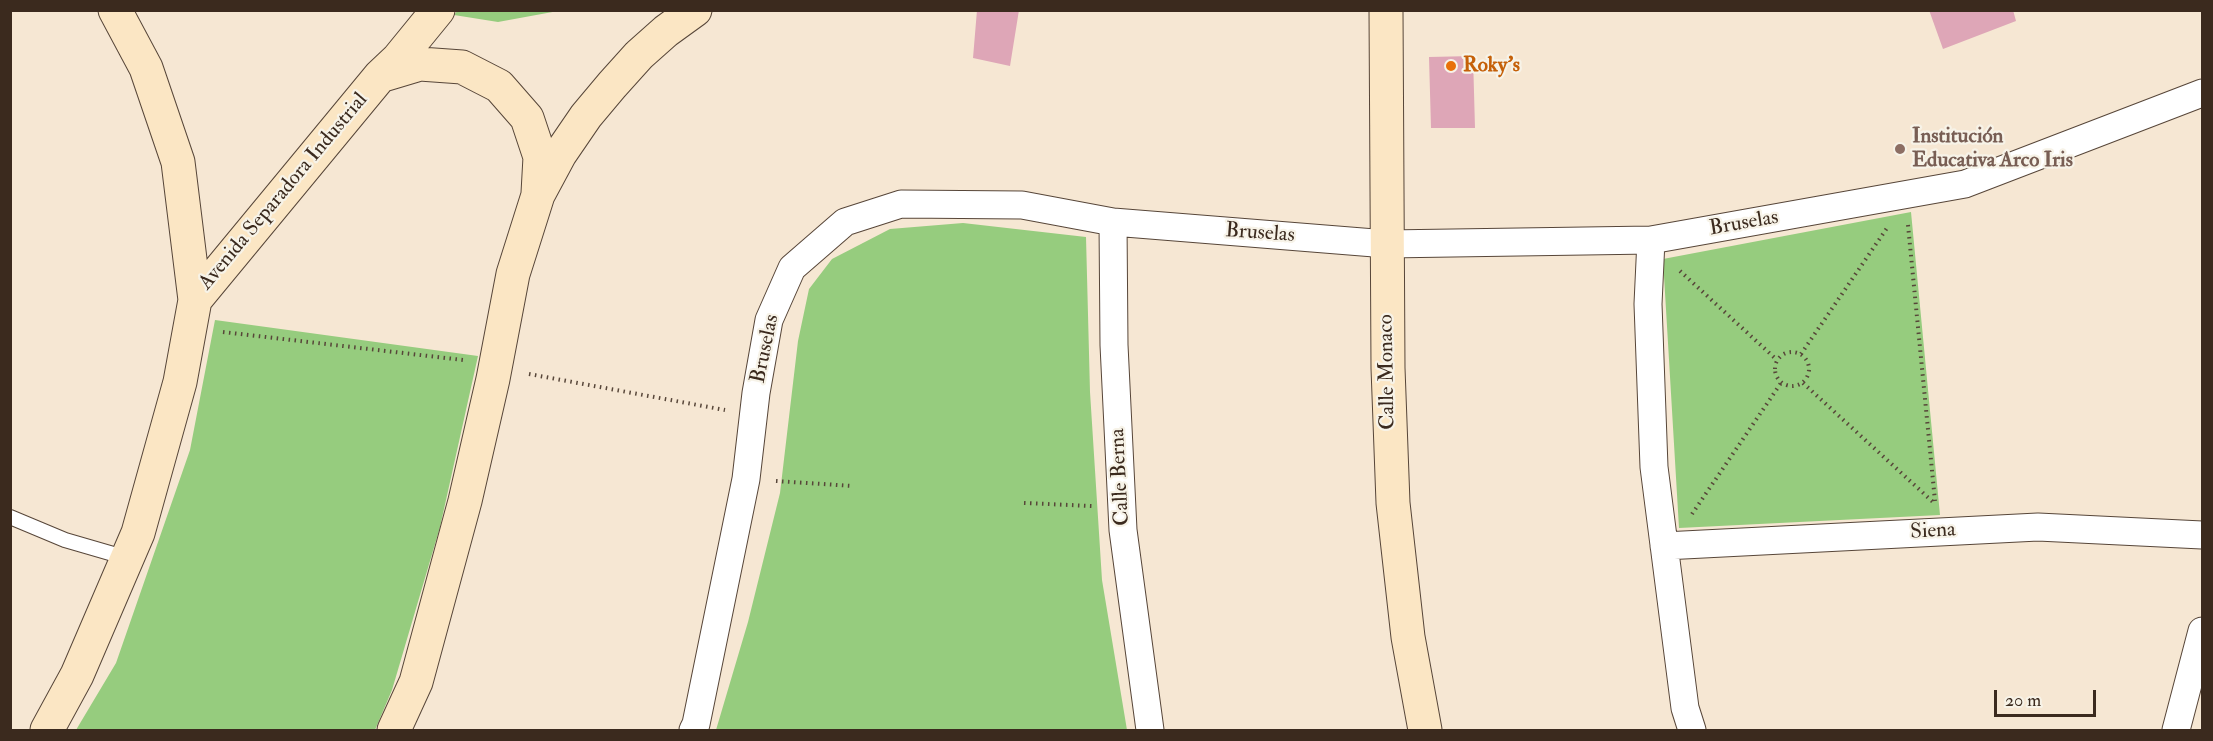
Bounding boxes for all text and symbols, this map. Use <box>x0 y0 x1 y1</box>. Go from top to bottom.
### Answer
place label: Roky's <box>1463 53 1520 79</box>
marker: Roky's <box>1444 59 1458 73</box>
street label: Avenida Separadora Industrial <box>194 88 374 296</box>
place label: Institución Educativa Arco Iris <box>1912 124 2073 174</box>
marker: Institución Educativa Arco Iris <box>1893 142 1907 156</box>
street label: Bruselas <box>1708 206 1780 242</box>
street label: Bruselas <box>1224 219 1296 249</box>
street label: Bruselas <box>746 312 786 386</box>
street label: Calle Monaco <box>1374 314 1402 430</box>
street label: Calle Berna <box>1106 428 1136 526</box>
street label: Siena <box>1910 518 1956 546</box>
scale bar <box>1997 678 2099 716</box>
text: 20 m <box>2005 689 2041 712</box>

